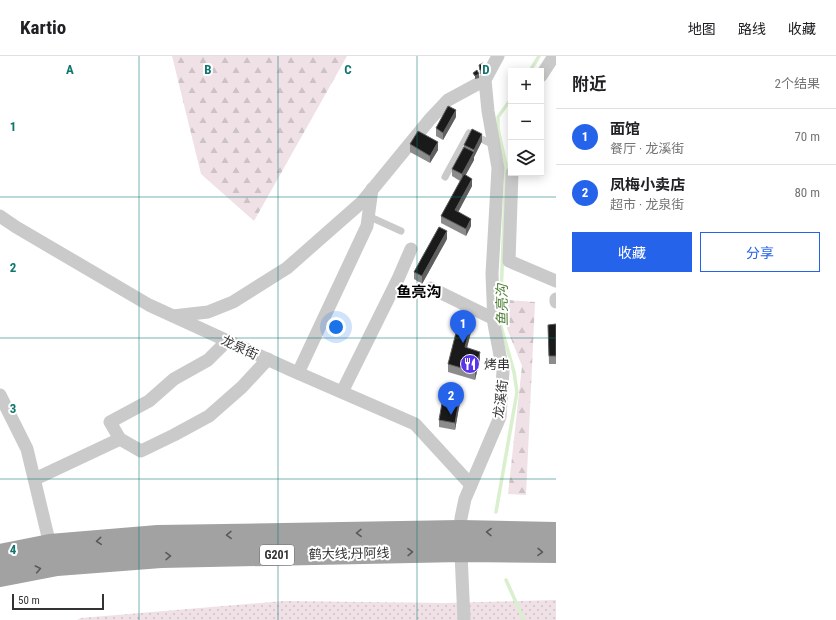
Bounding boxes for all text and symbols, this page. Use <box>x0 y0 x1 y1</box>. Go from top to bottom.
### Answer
text: Kartio <box>20 16 66 39</box>
text: 地图 <box>688 21 716 37</box>
text: 路线 <box>738 21 766 37</box>
text: 收藏 <box>788 21 816 37</box>
text: A <box>66 62 74 77</box>
text: B <box>204 62 212 77</box>
text: C <box>344 62 352 77</box>
text: D <box>482 62 490 77</box>
map controls <box>508 68 544 176</box>
button: + <box>508 68 544 104</box>
text: 附近 <box>572 74 606 94</box>
text: 2个结果 <box>775 76 820 91</box>
button: − <box>508 104 544 140</box>
text: 1 <box>10 119 16 134</box>
text: 面馆 <box>610 120 640 138</box>
text: 1 <box>582 129 588 144</box>
text: 70 m <box>794 129 820 144</box>
button: layers <box>508 140 544 176</box>
text: 餐厅 · 龙溪街 <box>610 141 684 156</box>
text: 凤梅小卖店 <box>610 176 685 194</box>
text: 2 <box>582 185 588 200</box>
text: 80 m <box>794 185 820 200</box>
text: 超市 · 龙泉街 <box>610 197 684 212</box>
button: 收藏 <box>572 232 692 272</box>
button: 分享 <box>700 232 820 272</box>
text: 2 <box>10 260 17 275</box>
water label: 鱼亮沟 <box>494 282 510 326</box>
district label: 鱼亮沟 <box>396 283 442 301</box>
pin: 1 <box>450 310 476 343</box>
your location <box>326 317 346 337</box>
street label: 龙泉街 <box>219 332 261 362</box>
restaurant icon: 烤串 <box>459 353 481 375</box>
place label: 烤串 <box>484 357 510 372</box>
street label: 龙溪街 <box>491 379 510 419</box>
pin: 2 <box>438 382 464 415</box>
text: 3 <box>10 401 16 416</box>
one-way arrow <box>486 528 492 536</box>
one-way arrow <box>356 529 362 537</box>
one-way arrow <box>226 531 232 539</box>
one-way arrow <box>96 536 102 545</box>
text: 4 <box>10 542 17 557</box>
road number: G201 <box>260 545 294 565</box>
street label: 鹤大线;丹阿线 <box>309 545 389 562</box>
one-way arrow <box>407 548 413 556</box>
one-way arrow <box>537 548 543 556</box>
one-way arrow <box>165 552 171 561</box>
one-way arrow <box>35 565 41 574</box>
scale bar <box>12 592 104 611</box>
text: 50 m <box>18 594 40 607</box>

